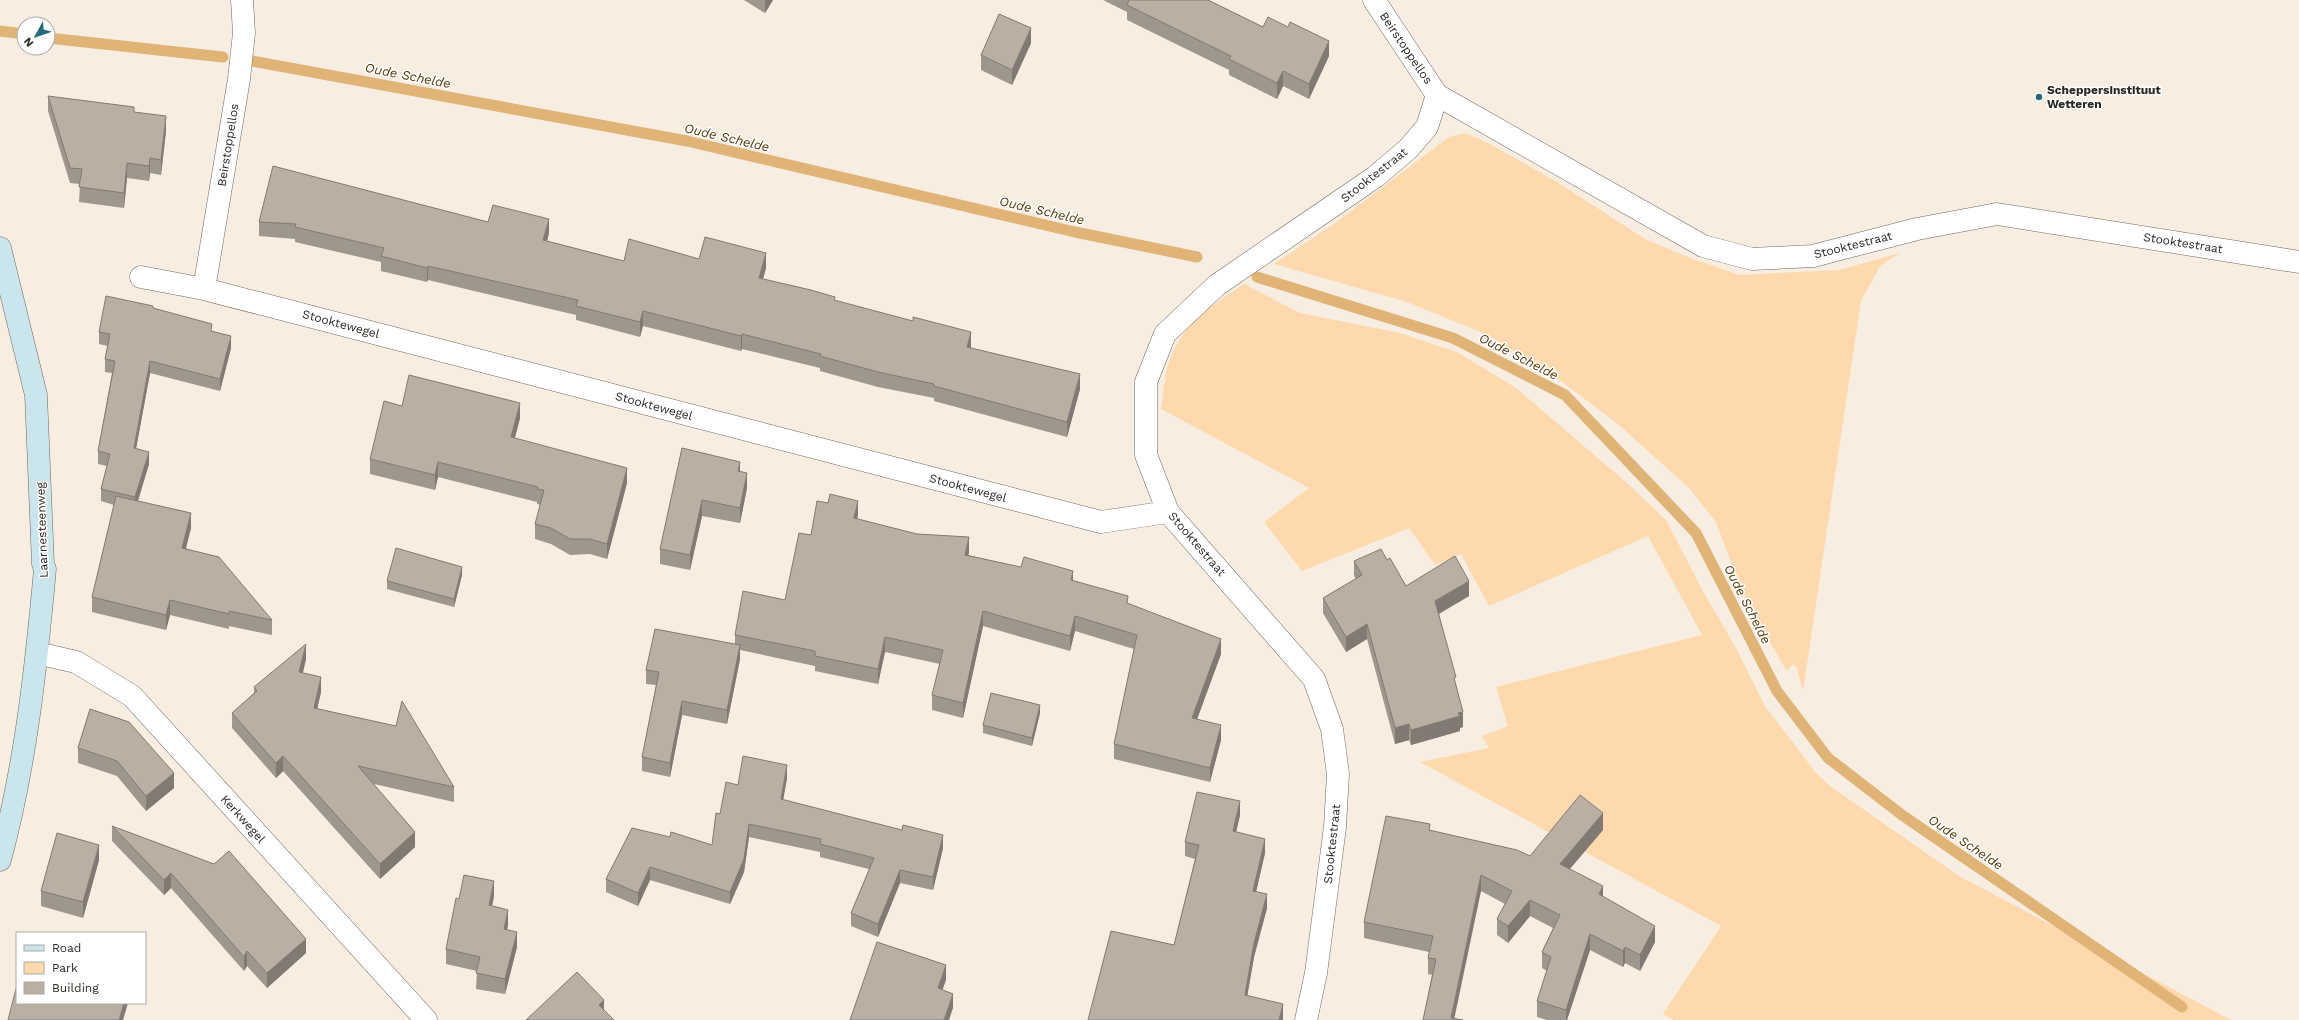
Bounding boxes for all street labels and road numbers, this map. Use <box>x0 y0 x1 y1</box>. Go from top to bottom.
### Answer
street label: Beirstoppellos <box>1377 9 1435 87</box>
street label: Beirstoppellos <box>215 102 241 188</box>
street label: Stooktestraat <box>1338 145 1410 205</box>
street label: Stooktestraat <box>1812 228 1894 262</box>
street label: Stooktestraat <box>2142 230 2224 256</box>
street label: Stooktewegel <box>301 307 382 341</box>
street label: Stooktewegel <box>614 389 695 423</box>
street label: Stooktewegel <box>928 471 1009 505</box>
street label: Laarnesteenweg <box>33 481 51 578</box>
street label: Stooktestraat <box>1165 509 1229 579</box>
street label: Kerkwegel <box>218 792 268 846</box>
street label: Stooktestraat <box>1321 803 1343 885</box>

